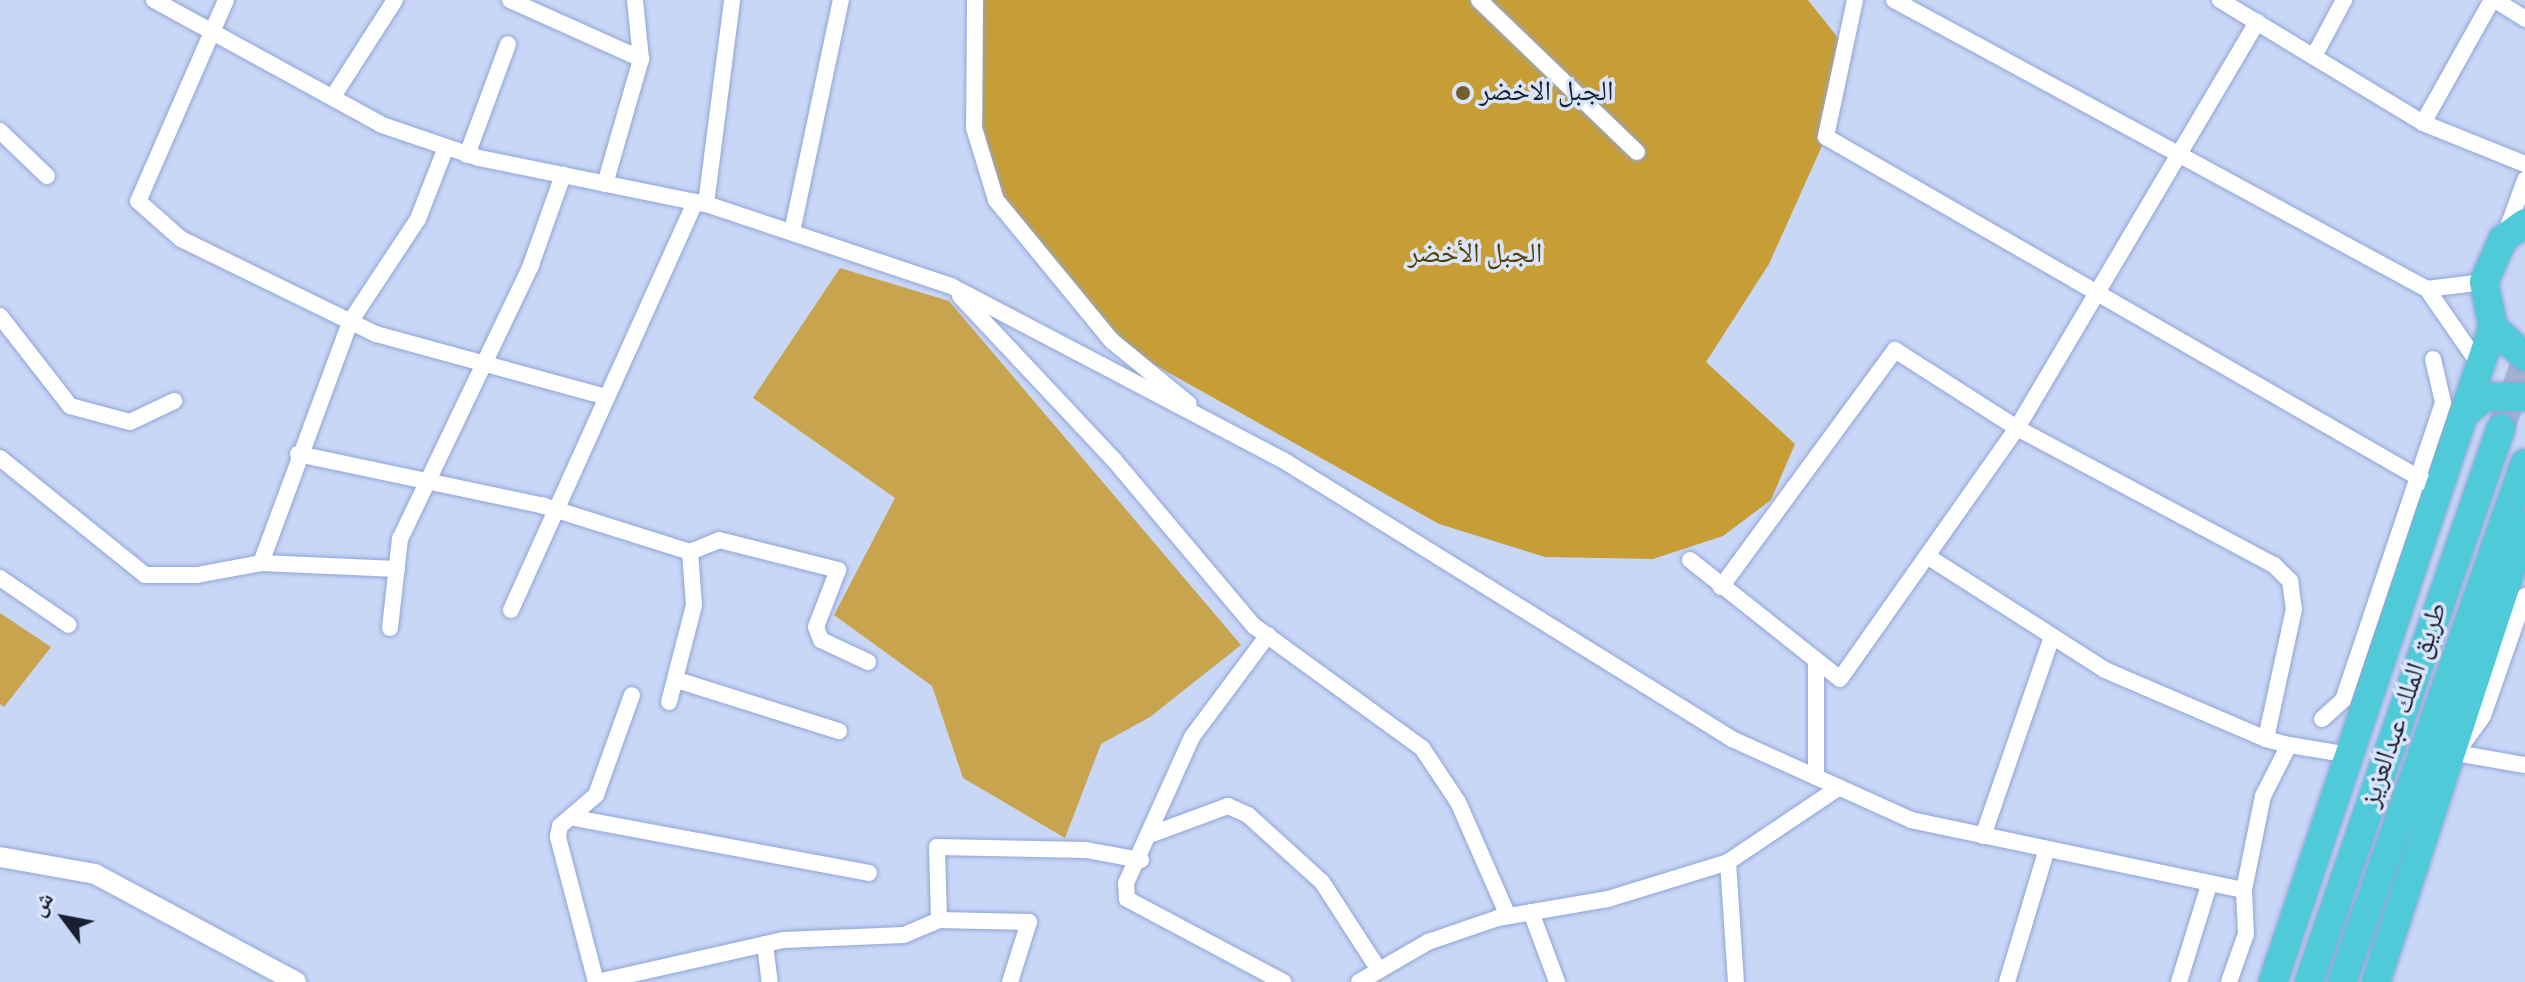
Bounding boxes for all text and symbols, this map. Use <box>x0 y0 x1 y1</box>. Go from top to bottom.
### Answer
place label: الجبل الاخضر <box>1479 76 1614 110</box>
marker: الجبل الاخضر <box>1454 84 1472 102</box>
park label: الجبل الأخضر <box>1408 238 1542 272</box>
street label: طريق الملك عبدالعزيز <box>2354 598 2456 812</box>
north arrow <box>24 878 104 958</box>
text: ش <box>26 888 61 922</box>

